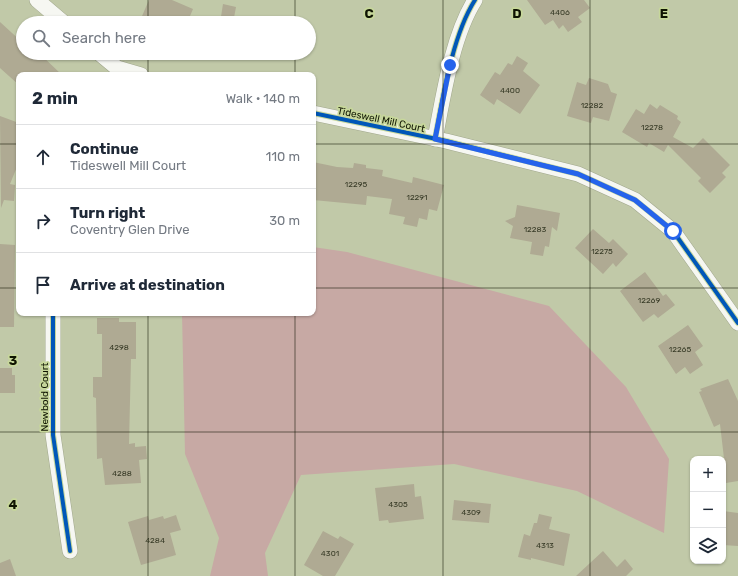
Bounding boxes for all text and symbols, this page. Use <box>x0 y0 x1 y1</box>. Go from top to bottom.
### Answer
text: C <box>364 6 374 21</box>
text: D <box>512 6 522 21</box>
text: E <box>660 6 668 21</box>
house number: 4406 <box>550 8 570 17</box>
search box <box>16 16 316 60</box>
icon: search <box>30 27 52 49</box>
text: Search here <box>62 29 146 47</box>
route end <box>441 56 459 74</box>
house number: 4400 <box>500 86 520 95</box>
text: 2 min <box>32 88 78 108</box>
text: Walk · 140 m <box>226 91 300 106</box>
house number: 12282 <box>581 101 604 110</box>
street label: Tideswell Mill Court <box>336 105 426 135</box>
house number: 12278 <box>641 123 663 132</box>
text: Continue <box>70 140 139 158</box>
icon: ahead <box>32 146 54 168</box>
text: 110 m <box>266 149 300 164</box>
text: Tideswell Mill Court <box>70 158 186 173</box>
house number: 12295 <box>345 180 367 189</box>
house number: 12291 <box>407 193 427 202</box>
text: Turn right <box>70 204 145 222</box>
icon: right <box>32 210 54 232</box>
text: 30 m <box>269 213 300 228</box>
text: Coventry Glen Drive <box>70 222 190 237</box>
route start <box>664 222 682 240</box>
house number: 12283 <box>524 225 547 234</box>
house number: 12275 <box>591 247 613 256</box>
icon: arrive <box>32 274 54 296</box>
text: Arrive at destination <box>70 276 225 294</box>
house number: 12269 <box>638 296 660 305</box>
house number: 4298 <box>109 343 129 352</box>
house number: 12265 <box>669 345 691 354</box>
text: 3 <box>9 353 18 368</box>
street label: Newbold Court <box>39 362 51 432</box>
map controls <box>690 456 726 564</box>
button: + <box>690 456 726 492</box>
house number: 4288 <box>112 469 132 478</box>
button: − <box>690 492 726 528</box>
text: 4 <box>9 497 18 512</box>
house number: 4305 <box>388 500 408 509</box>
house number: 4309 <box>461 508 481 517</box>
button: layers <box>690 528 726 564</box>
house number: 4284 <box>145 536 165 545</box>
house number: 4313 <box>536 541 554 550</box>
house number: 4301 <box>321 549 339 558</box>

